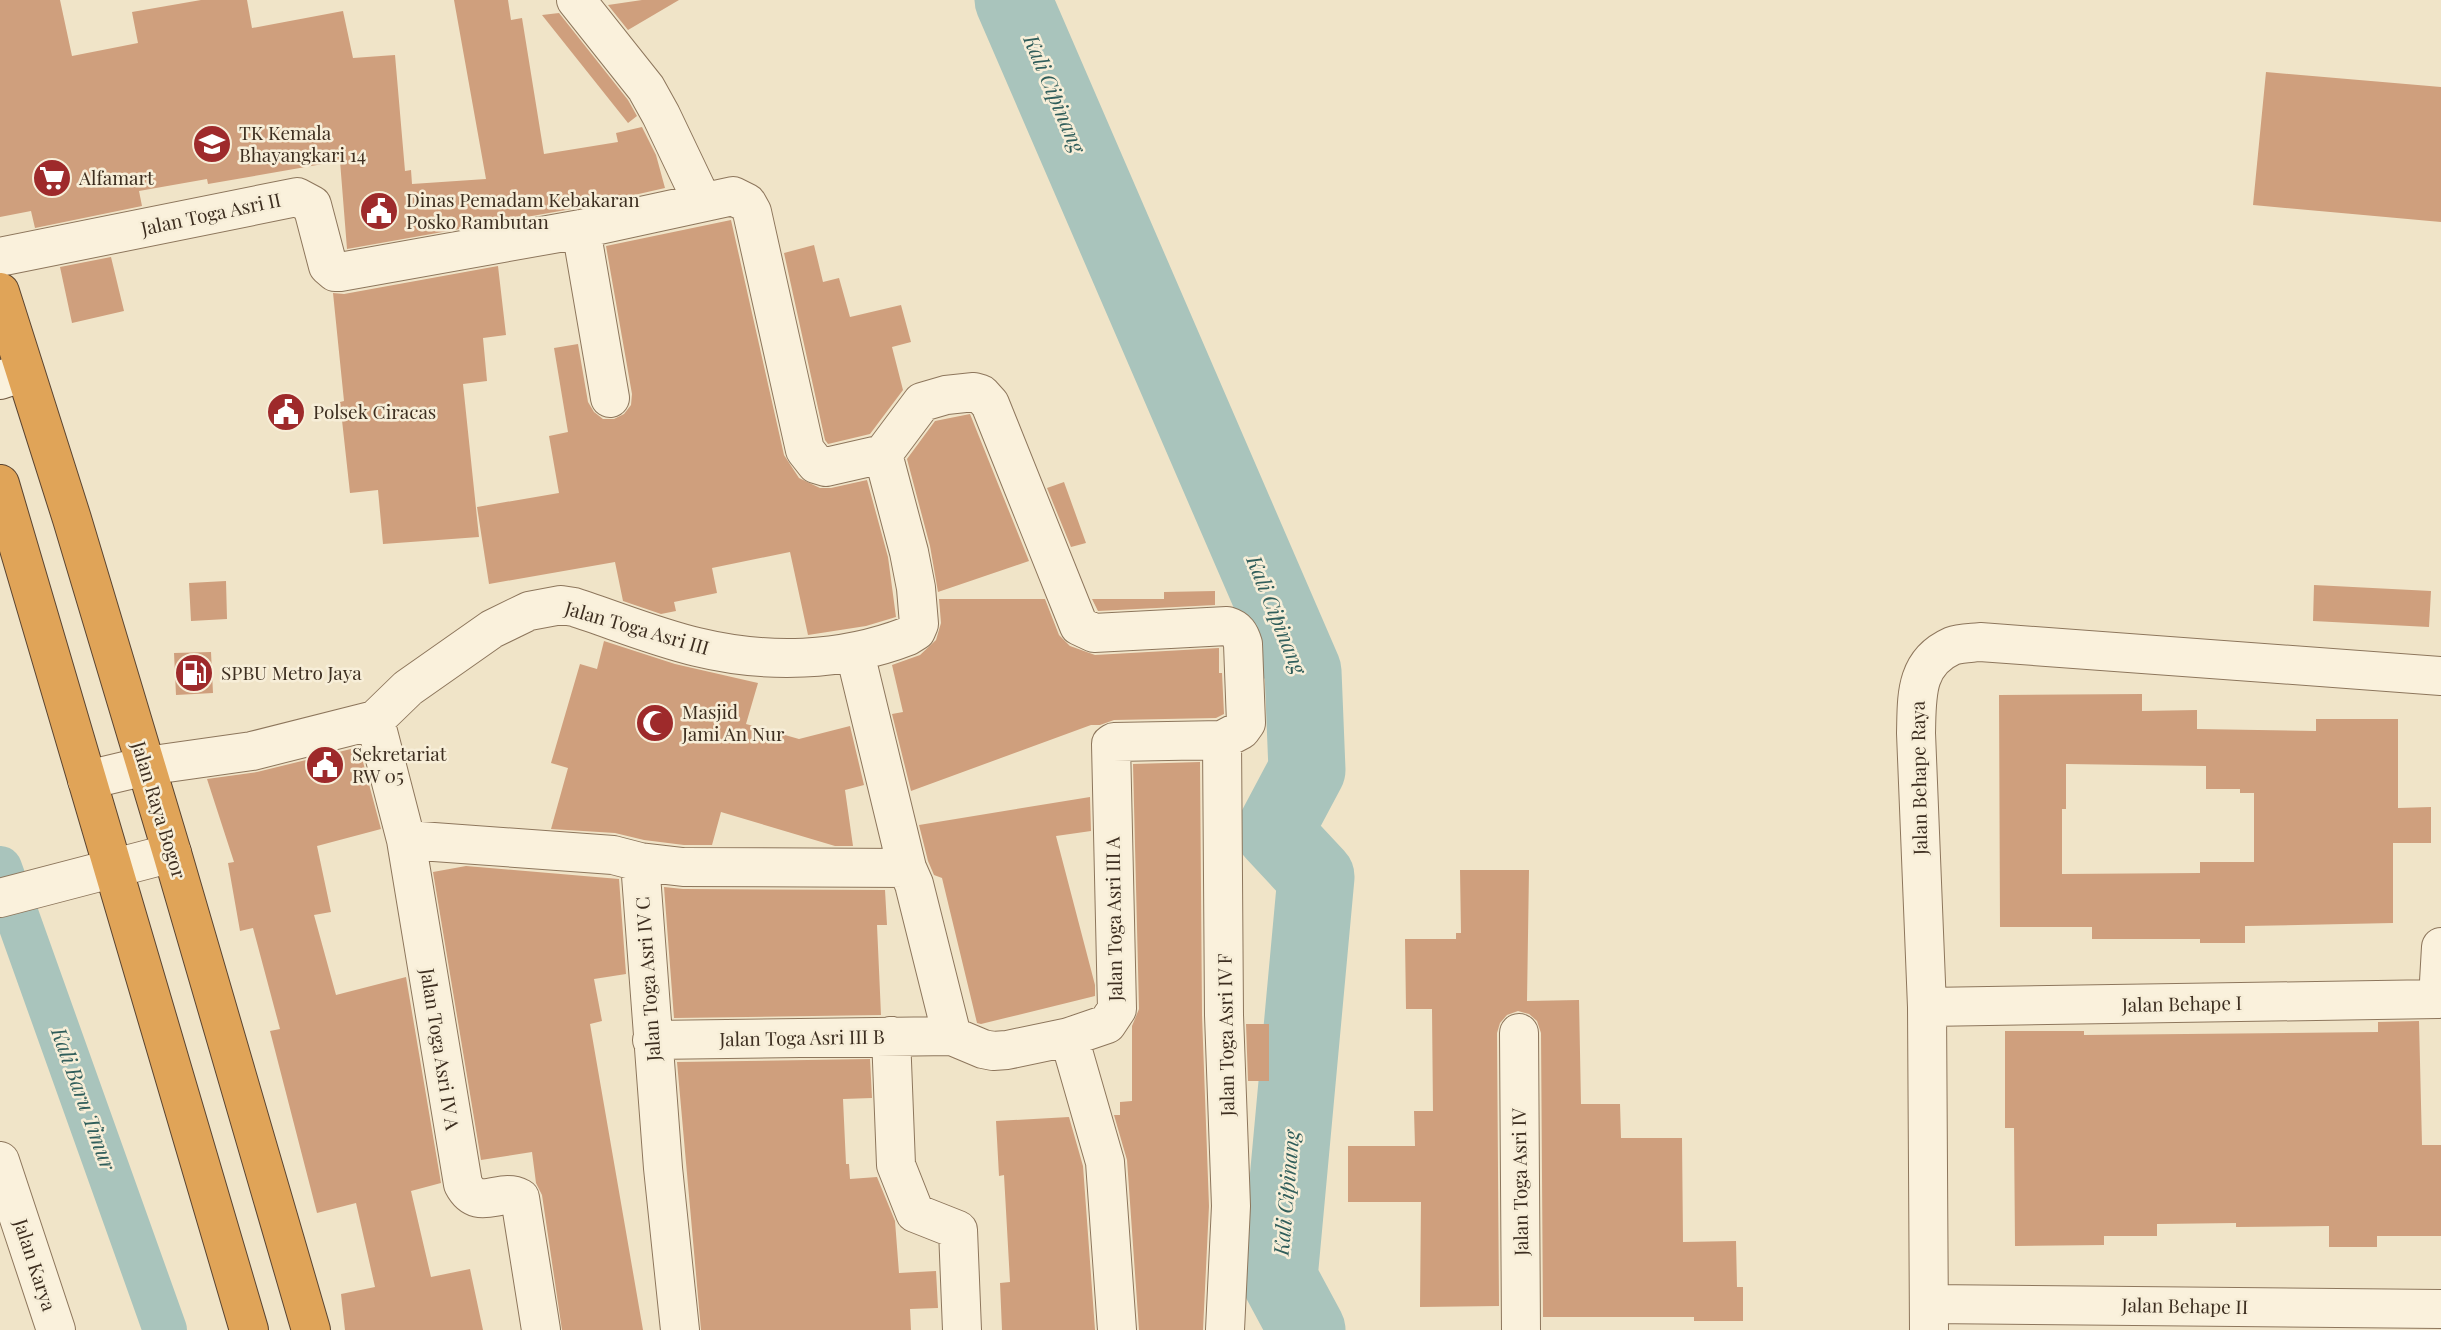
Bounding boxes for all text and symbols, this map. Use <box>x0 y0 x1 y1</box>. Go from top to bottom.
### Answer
water label: Kali Cipinang <box>1018 29 1094 158</box>
place label: TK Kemala Bhayangkari 14 <box>239 119 366 167</box>
school or university icon: TK Kemala Bhayangkari 14 <box>191 123 233 165</box>
supermarket icon: Alfamart <box>31 157 73 199</box>
place label: Alfamart <box>78 164 154 190</box>
street label: Jalan Toga Asri II <box>137 186 283 241</box>
place label: Dinas Pemadam Kebakaran Posko Rambutan <box>406 186 640 234</box>
public building icon: Dinas Pemadam Kebakaran Posko Rambutan <box>358 190 400 232</box>
public building icon: Polsek Ciracas <box>265 391 307 433</box>
place label: Polsek Ciracas <box>313 398 436 424</box>
water label: Kali Cipinang <box>1241 550 1315 679</box>
street label: Jalan Toga Asri III <box>561 594 712 660</box>
fuel station icon: SPBU Metro Jaya <box>173 652 215 694</box>
place label: SPBU Metro Jaya <box>221 659 362 685</box>
place label: Masjid Jami An Nur <box>681 698 785 746</box>
street label: Jalan Behape Raya <box>1904 700 1932 856</box>
mosque icon: Masjid Jami An Nur <box>634 702 676 744</box>
street label: Jalan Raya Bogor <box>126 737 193 882</box>
place label: Sekretariat RW 05 <box>352 740 447 788</box>
public building icon: Sekretariat RW 05 <box>304 744 346 786</box>
street label: Jalan Toga Asri III A <box>1099 835 1127 1003</box>
street label: Jalan Toga Asri IV C <box>628 896 666 1063</box>
street label: Jalan Toga Asri IV F <box>1211 953 1239 1118</box>
street label: Jalan Toga Asri IV A <box>415 965 467 1133</box>
street label: Jalan Behape I <box>2121 989 2242 1017</box>
water label: Kali Baru Timur <box>46 1022 124 1174</box>
street label: Jalan Toga Asri III B <box>718 1023 885 1051</box>
street label: Jalan Toga Asri IV <box>1505 1107 1533 1257</box>
water label: Kali Cipinang <box>1266 1128 1305 1257</box>
street label: Jalan Karya <box>9 1214 63 1315</box>
street label: Jalan Behape II <box>2121 1291 2249 1319</box>

